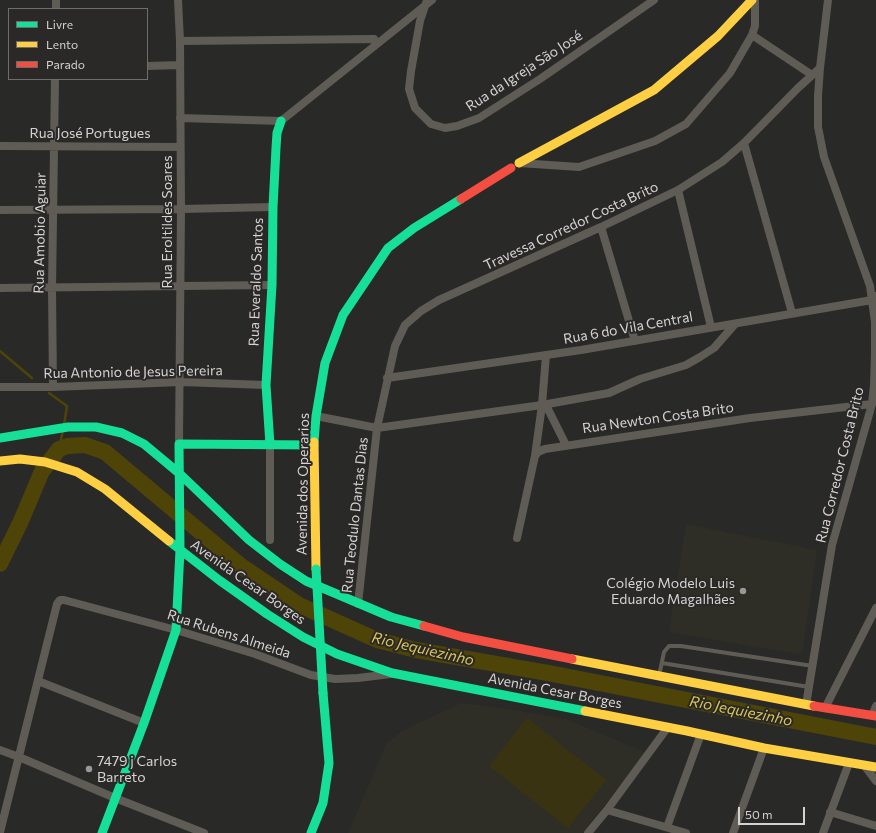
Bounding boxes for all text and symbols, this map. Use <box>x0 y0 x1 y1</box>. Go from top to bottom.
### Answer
legend <box>8 8 148 80</box>
text: Livre <box>46 17 73 31</box>
street label: Rua da Igreja São José <box>463 27 585 115</box>
text: Lento <box>46 37 78 51</box>
text: Parado <box>46 57 85 71</box>
street label: Rua José Portugues <box>29 125 151 141</box>
street label: Rua Eroltildes Soares <box>159 155 175 289</box>
street label: Rua Amobio Aguiar <box>31 172 49 294</box>
street label: Travessa Corredor Costa Brito <box>481 178 661 274</box>
street label: Rua Everaldo Santos <box>245 217 267 347</box>
street label: Rua 6 do Vila Central <box>562 308 694 348</box>
street label: Rua Antonio de Jesus Pereira <box>43 362 223 382</box>
street label: Rua Corredor Costa Brito <box>812 385 868 545</box>
street label: Rua Newton Costa Brito <box>581 399 735 437</box>
street label: Avenida dos Operarios <box>293 413 313 555</box>
street label: Rua Teodulo Dantas Dias <box>338 436 372 594</box>
street label: Avenida Cesar Borges <box>187 536 309 628</box>
place label: Colégio Modelo Luis Eduardo Magalhães <box>606 575 735 608</box>
marker: Colégio Modelo Luis Eduardo Magalhães <box>738 586 748 596</box>
street label: Rua Rubens Almeida <box>165 606 293 662</box>
water label: Rio Jequiezinho <box>370 628 476 670</box>
street label: Avenida Cesar Borges <box>487 670 623 712</box>
water label: Rio Jequiezinho <box>688 692 794 730</box>
place label: 7479 j Carlos Barreto <box>97 753 177 786</box>
marker: 7479 j Carlos Barreto <box>84 764 94 774</box>
scale bar <box>740 799 807 825</box>
text: 50 m <box>745 807 773 821</box>

